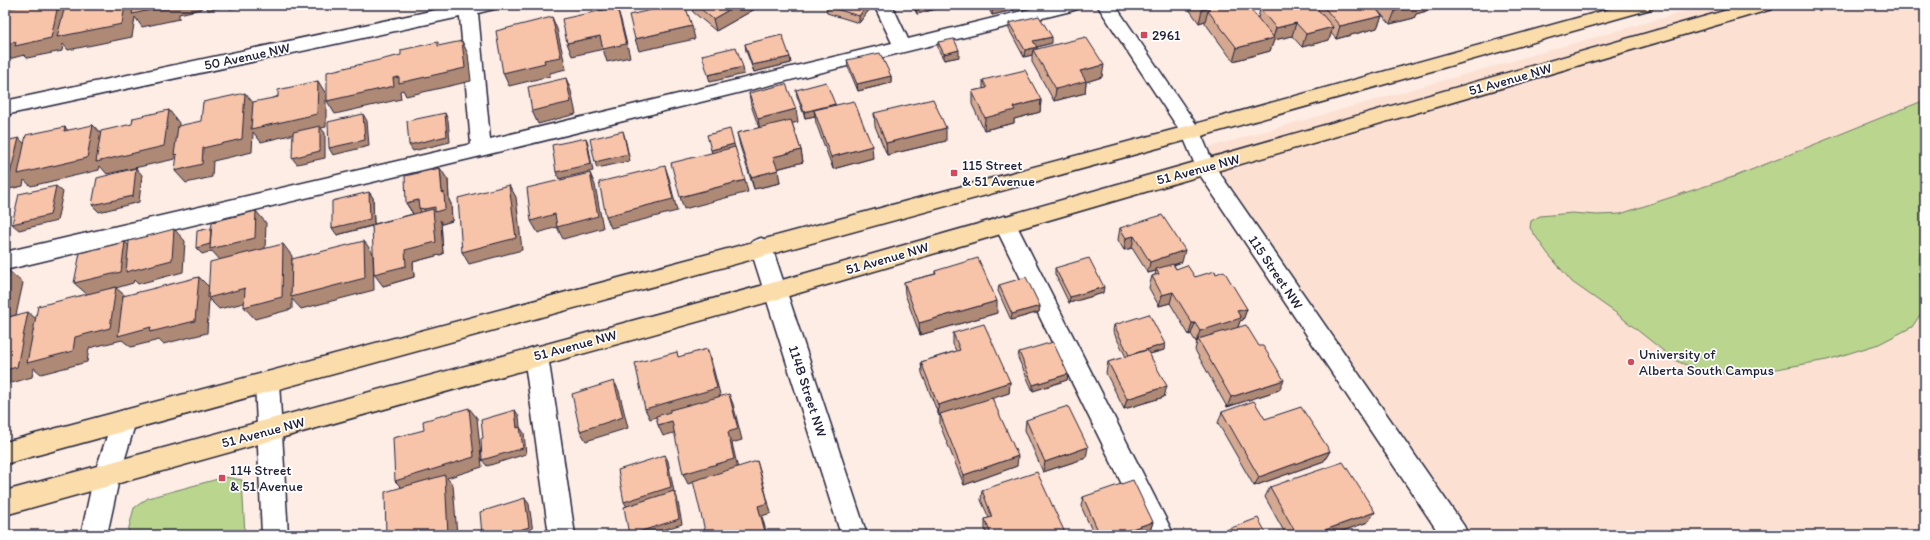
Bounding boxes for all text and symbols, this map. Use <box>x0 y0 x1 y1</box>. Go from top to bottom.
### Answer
place label: 2961 <box>1152 27 1181 44</box>
marker: 2961 <box>1139 30 1149 40</box>
street label: 50 Avenue NW <box>203 39 292 74</box>
street label: 51 Avenue NW <box>1467 60 1554 99</box>
street label: 51 Avenue NW <box>1155 150 1242 189</box>
place label: 115 Street & 51 Avenue <box>962 157 1035 190</box>
marker: 115 Street & 51 Avenue <box>949 168 959 178</box>
street label: 115 Street NW <box>1245 232 1306 312</box>
street label: 51 Avenue NW <box>844 239 931 278</box>
street label: 51 Avenue NW <box>532 326 619 365</box>
street label: 114B Street NW <box>785 343 830 439</box>
place label: University of Alberta South Campus <box>1639 346 1774 379</box>
marker: University of Alberta South Campus <box>1626 357 1636 367</box>
street label: 51 Avenue NW <box>220 413 307 452</box>
place label: 114 Street & 51 Avenue <box>230 462 303 495</box>
marker: 114 Street & 51 Avenue <box>217 473 227 483</box>

